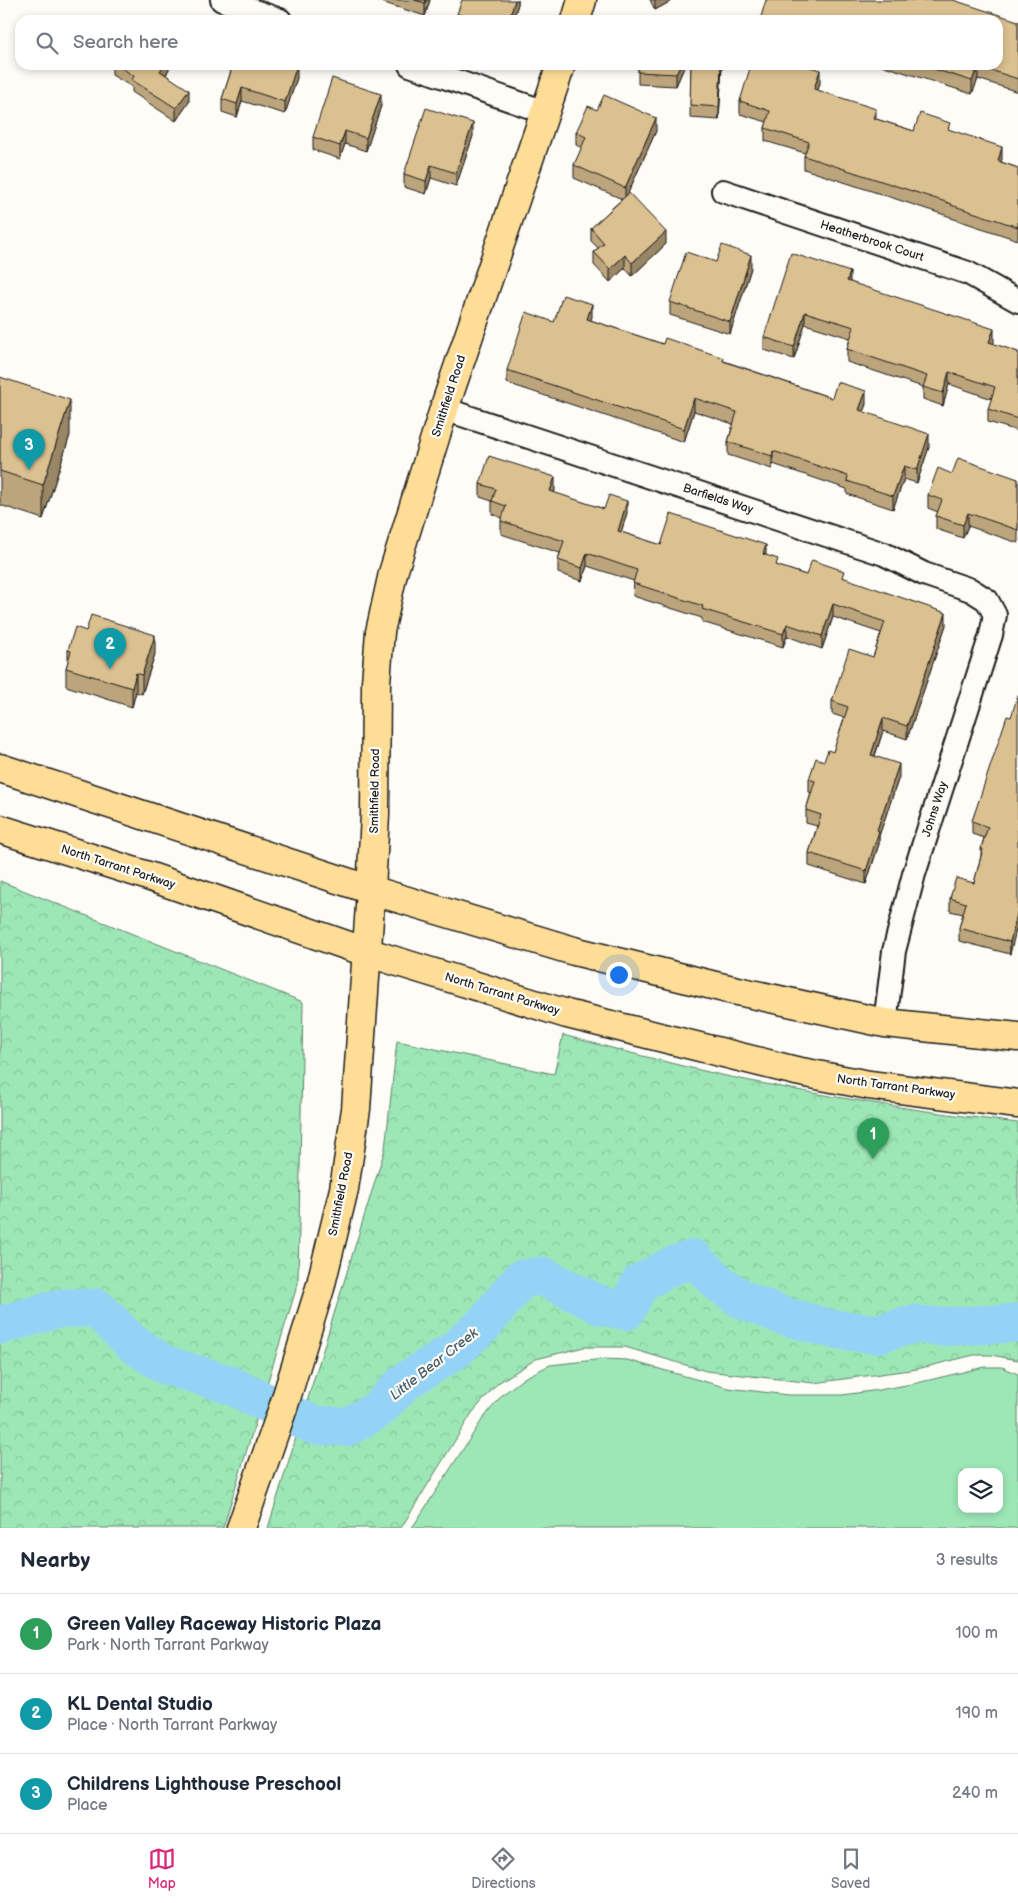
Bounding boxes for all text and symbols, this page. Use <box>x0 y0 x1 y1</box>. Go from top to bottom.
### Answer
search box <box>15 15 1003 70</box>
icon: search <box>33 29 61 57</box>
text: Search here <box>73 31 178 54</box>
street label: Heatherbrook Court <box>818 217 926 265</box>
street label: Smithfield Road <box>429 353 469 439</box>
pin: 3 <box>13 429 45 470</box>
street label: Barfields Way <box>681 481 756 518</box>
pin: 2 <box>94 628 126 669</box>
street label: Smithfield Road <box>367 748 383 834</box>
street label: Johns Way <box>919 779 951 839</box>
street label: North Tarrant Parkway <box>59 841 178 893</box>
your location <box>606 962 632 988</box>
street label: North Tarrant Parkway <box>443 969 562 1019</box>
street label: North Tarrant Parkway <box>836 1071 957 1103</box>
pin: 1 <box>857 1118 889 1159</box>
street label: Smithfield Road <box>326 1151 356 1237</box>
water label: Little Bear Creek <box>387 1324 482 1404</box>
map controls <box>958 1468 1003 1513</box>
button: layers <box>958 1468 1003 1513</box>
text: Nearby <box>20 1548 90 1573</box>
text: 3 results <box>936 1551 998 1570</box>
text: Green Valley Raceway Historic Plaza <box>67 1613 381 1636</box>
text: 1 <box>33 1624 39 1643</box>
text: 100 m <box>955 1624 998 1643</box>
text: Park · North Tarrant Parkway <box>67 1636 269 1655</box>
text: KL Dental Studio <box>67 1693 213 1716</box>
text: 2 <box>31 1704 41 1723</box>
text: 190 m <box>956 1704 998 1723</box>
text: Place · North Tarrant Parkway <box>67 1716 277 1735</box>
text: Childrens Lighthouse Preschool <box>67 1773 341 1796</box>
text: 3 <box>31 1784 41 1803</box>
text: 240 m <box>952 1784 998 1803</box>
text: Place <box>67 1796 108 1815</box>
tab: Map <box>148 1845 176 1892</box>
tab: Directions <box>471 1845 536 1892</box>
tab: Saved <box>831 1845 870 1892</box>

